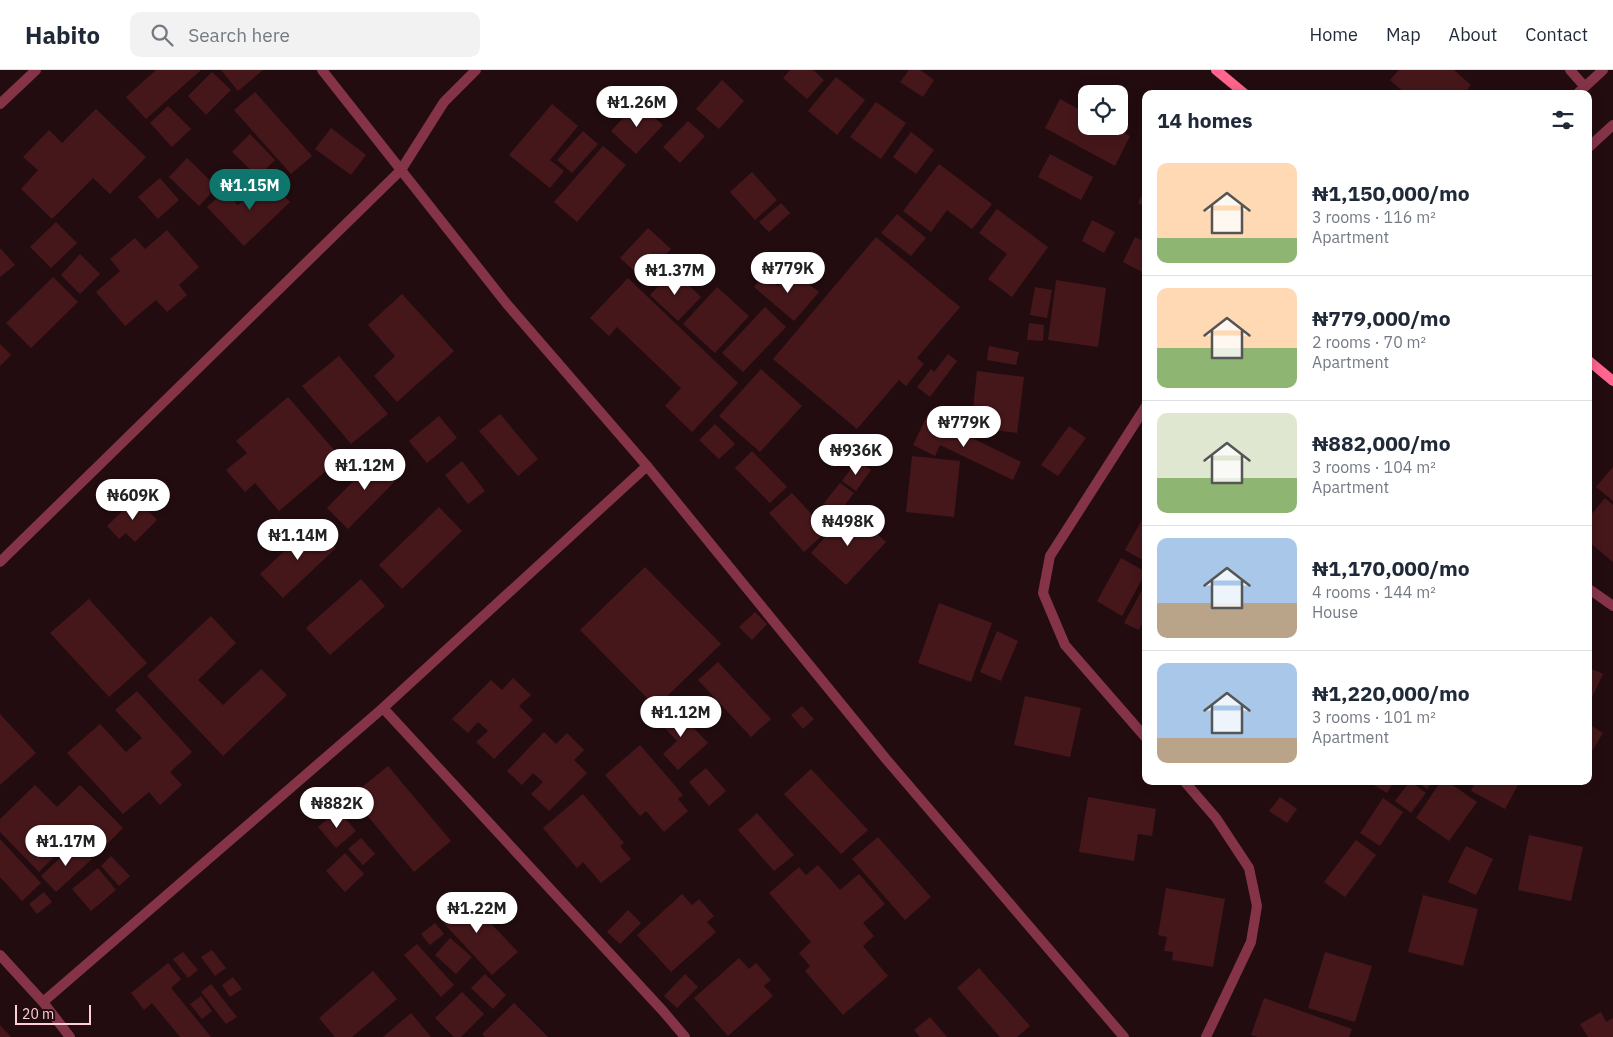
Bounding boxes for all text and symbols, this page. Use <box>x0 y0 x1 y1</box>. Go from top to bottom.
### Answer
search box <box>130 12 480 57</box>
text: Habito <box>25 19 100 51</box>
icon: search <box>148 21 176 49</box>
text: Search here <box>188 23 290 47</box>
text: Home <box>1310 23 1358 46</box>
text: Map <box>1386 23 1421 46</box>
text: About <box>1449 23 1497 46</box>
text: Contact <box>1525 23 1588 46</box>
pin: ₦1.26M <box>596 85 678 128</box>
map controls <box>1078 85 1128 135</box>
button: locate <box>1078 85 1128 135</box>
text: ₦1.26M <box>607 92 667 112</box>
text: 14 homes <box>1157 106 1253 134</box>
icon: filters <box>1549 106 1577 134</box>
pin: ₦1.15M <box>209 168 291 211</box>
text: ₦1.15M <box>220 175 280 195</box>
text: ₦1,150,000/mo <box>1312 179 1470 207</box>
icon: home <box>1197 183 1257 243</box>
text: 3 rooms · 116 m² <box>1312 207 1436 227</box>
text: Apartment <box>1312 227 1389 247</box>
pin: ₦779K <box>753 252 823 294</box>
pin: ₦1.37M <box>634 254 716 296</box>
text: ₦779K <box>762 258 814 278</box>
text: ₦1.37M <box>645 260 705 280</box>
text: ₦779,000/mo <box>1312 304 1450 332</box>
icon: home <box>1197 308 1257 368</box>
text: 2 rooms · 70 m² <box>1312 332 1426 352</box>
text: Apartment <box>1312 352 1389 372</box>
pin: ₦779K <box>929 406 999 448</box>
text: ₦779K <box>938 412 990 432</box>
text: ₦882,000/mo <box>1312 429 1450 457</box>
icon: home <box>1197 433 1257 493</box>
pin: ₦936K <box>821 434 891 476</box>
text: ₦936K <box>830 440 882 460</box>
pin: ₦1.12M <box>324 448 406 491</box>
text: ₦1.12M <box>335 455 395 475</box>
text: 3 rooms · 104 m² <box>1312 457 1436 477</box>
text: Apartment <box>1312 477 1389 497</box>
pin: ₦609K <box>98 478 168 521</box>
text: ₦609K <box>107 485 159 505</box>
pin: ₦498K <box>813 504 883 547</box>
text: ₦498K <box>822 511 874 531</box>
pin: ₦1.14M <box>257 518 339 561</box>
text: ₦1.14M <box>268 525 328 545</box>
text: ₦1,170,000/mo <box>1312 554 1470 582</box>
icon: home <box>1197 558 1257 618</box>
text: 4 rooms · 144 m² <box>1312 582 1436 602</box>
text: House <box>1312 602 1358 622</box>
text: ₦1,220,000/mo <box>1312 679 1470 707</box>
icon: home <box>1197 683 1257 743</box>
pin: ₦1.12M <box>640 696 722 738</box>
text: ₦1.12M <box>651 702 711 722</box>
text: 3 rooms · 101 m² <box>1312 707 1436 727</box>
text: Apartment <box>1312 727 1389 747</box>
pin: ₦882K <box>302 786 372 829</box>
text: ₦882K <box>311 793 363 813</box>
pin: ₦1.17M <box>25 824 107 867</box>
text: ₦1.17M <box>36 831 96 851</box>
pin: ₦1.22M <box>436 892 518 934</box>
text: ₦1.22M <box>447 898 507 918</box>
scale bar <box>15 1002 91 1025</box>
text: 20 m <box>22 1005 54 1023</box>

